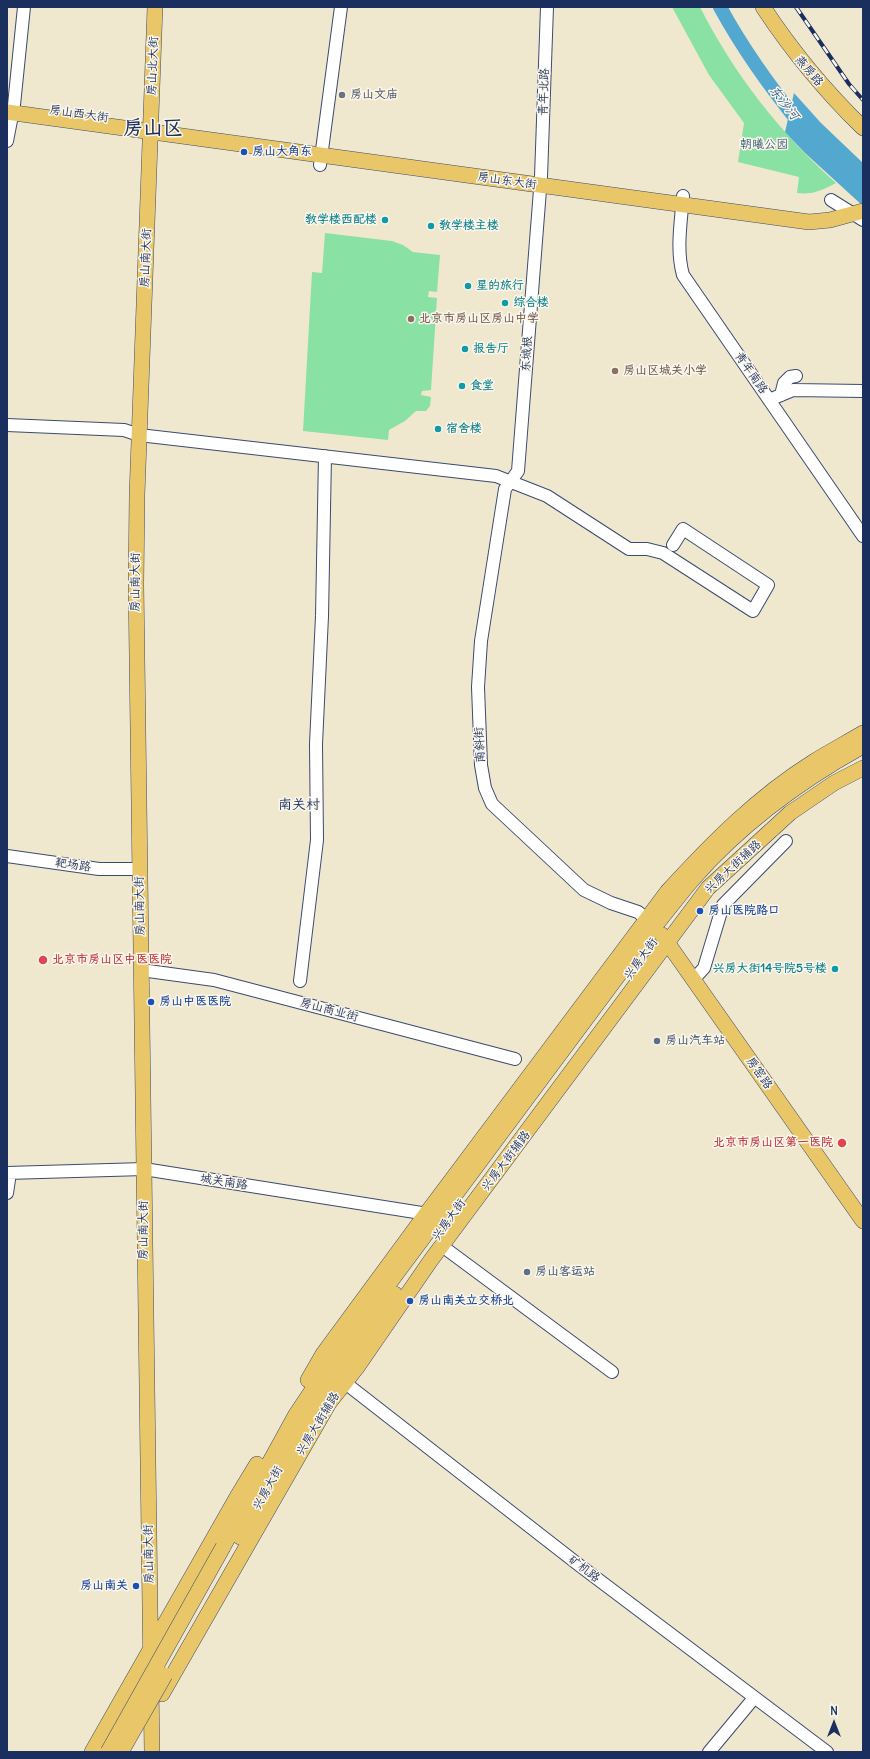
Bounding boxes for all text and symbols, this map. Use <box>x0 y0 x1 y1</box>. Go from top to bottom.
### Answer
street label: 房山北大街 <box>145 36 161 96</box>
street label: 燕房路 <box>792 53 826 89</box>
street label: 青年北路 <box>536 68 552 116</box>
water label: 东沙河 <box>766 83 802 123</box>
place label: 房山文庙 <box>350 88 398 102</box>
marker: 房山文庙 <box>337 90 347 100</box>
street label: 房山西大街 <box>48 103 110 125</box>
district label: 房山区 <box>123 116 183 140</box>
park label: 朝曦公园 <box>740 138 788 152</box>
place label: 房山大角东 <box>252 145 312 159</box>
marker: 房山大角东 <box>239 147 249 157</box>
street label: 房山东大街 <box>476 170 538 192</box>
place label: 教学楼西配楼 <box>305 213 377 227</box>
marker: 教学楼西配楼 <box>380 215 390 225</box>
place label: 教学楼主楼 <box>439 219 499 233</box>
marker: 教学楼主楼 <box>426 221 436 231</box>
street label: 房山南大街 <box>138 228 154 288</box>
place label: 星的旅行 <box>476 279 524 293</box>
marker: 星的旅行 <box>463 281 473 291</box>
place label: 综合楼 <box>513 296 549 310</box>
marker: 综合楼 <box>500 298 510 308</box>
place label: 北京市房山区房山中学 <box>419 312 539 326</box>
marker: 北京市房山区房山中学 <box>406 314 416 324</box>
street label: 东城根 <box>519 336 535 372</box>
place label: 报告厅 <box>473 342 509 356</box>
marker: 报告厅 <box>460 344 470 354</box>
street label: 青年南路 <box>731 349 771 397</box>
place label: 房山区城关小学 <box>623 364 707 378</box>
marker: 房山区城关小学 <box>610 366 620 376</box>
place label: 食堂 <box>470 379 494 393</box>
marker: 食堂 <box>457 381 467 391</box>
place label: 宿舍楼 <box>446 422 482 436</box>
marker: 宿舍楼 <box>433 424 443 434</box>
street label: 房山南大街 <box>129 552 143 612</box>
street label: 南斜街 <box>472 727 488 763</box>
district label: 南关村 <box>278 797 320 813</box>
street label: 兴房大街辅路 <box>702 837 764 897</box>
street label: 靶场路 <box>54 855 92 875</box>
street label: 房山南大街 <box>132 876 148 936</box>
place label: 房山医院路口 <box>708 904 780 918</box>
marker: 房山医院路口 <box>695 906 705 916</box>
street label: 兴房大街 <box>621 935 661 983</box>
place label: 北京市房山区中医医院 <box>52 953 172 967</box>
marker: 北京市房山区中医医院 <box>37 954 49 966</box>
place label: 兴房大街14号院5号楼 <box>712 962 827 976</box>
marker: 兴房大街14号院5号楼 <box>830 964 840 974</box>
place label: 房山中医医院 <box>159 995 231 1009</box>
street label: 房山商业街 <box>298 995 360 1025</box>
marker: 房山中医医院 <box>146 997 156 1007</box>
place label: 房山汽车站 <box>665 1034 725 1048</box>
marker: 房山汽车站 <box>652 1036 662 1046</box>
street label: 房窑路 <box>743 1054 775 1092</box>
street label: 兴房大街辅路 <box>479 1128 533 1194</box>
place label: 北京市房山区第一医院 <box>713 1136 833 1150</box>
marker: 北京市房山区第一医院 <box>836 1137 848 1149</box>
street label: 城关南路 <box>199 1171 249 1193</box>
street label: 兴房大街 <box>429 1196 469 1244</box>
street label: 房山南大街 <box>137 1200 151 1260</box>
place label: 房山客运站 <box>535 1265 595 1279</box>
marker: 房山客运站 <box>522 1267 532 1277</box>
place label: 房山南关立交桥北 <box>418 1294 514 1308</box>
marker: 房山南关立交桥北 <box>405 1296 415 1306</box>
street label: 兴房大街辅路 <box>293 1389 343 1459</box>
street label: 兴房大街 <box>250 1464 286 1512</box>
street label: 房山南大街 <box>141 1524 157 1584</box>
street label: 矿机路 <box>565 1552 603 1586</box>
place label: 房山南关 <box>80 1579 128 1593</box>
marker: 房山南关 <box>131 1581 141 1591</box>
north arrow <box>814 1703 854 1743</box>
text: N <box>830 1704 838 1718</box>

